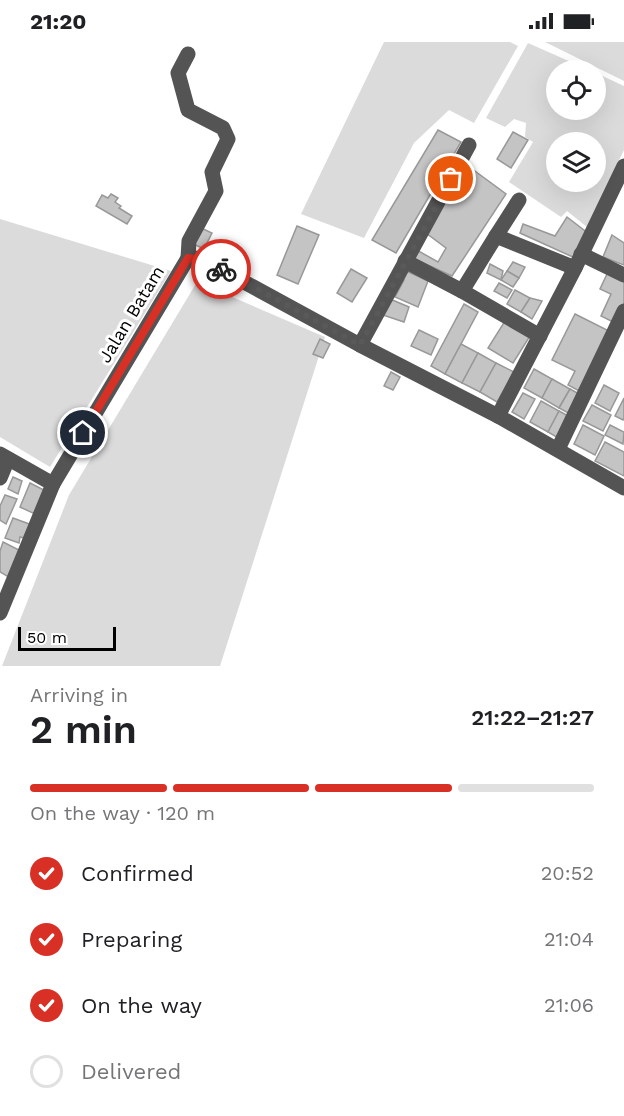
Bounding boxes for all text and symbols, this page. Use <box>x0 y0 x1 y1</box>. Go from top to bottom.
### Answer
text: 21:20 <box>30 9 87 34</box>
map controls <box>546 60 606 192</box>
button: locate <box>546 60 606 120</box>
button: layers <box>546 132 606 192</box>
pin <box>425 153 476 204</box>
icon: bag <box>434 162 467 195</box>
courier <box>191 239 251 299</box>
icon: bike <box>205 253 238 286</box>
street label: Jalan Batam <box>94 262 168 366</box>
pin <box>57 407 108 458</box>
icon: home <box>66 416 99 449</box>
scale bar <box>18 624 116 652</box>
text: 50 m <box>27 628 67 647</box>
text: Arriving in <box>30 683 128 707</box>
text: 21:22–21:27 <box>471 705 594 730</box>
text: 2 min <box>30 707 137 752</box>
text: On the way · 120 m <box>30 801 215 825</box>
icon: check <box>30 857 63 890</box>
text: Confirmed <box>81 861 194 886</box>
text: 20:52 <box>541 861 594 885</box>
icon: check <box>30 923 63 956</box>
text: Preparing <box>81 927 182 952</box>
text: 21:04 <box>544 927 594 951</box>
icon: check <box>30 989 63 1022</box>
text: On the way <box>81 993 202 1018</box>
text: 21:06 <box>544 993 594 1017</box>
text: Delivered <box>81 1059 181 1084</box>

